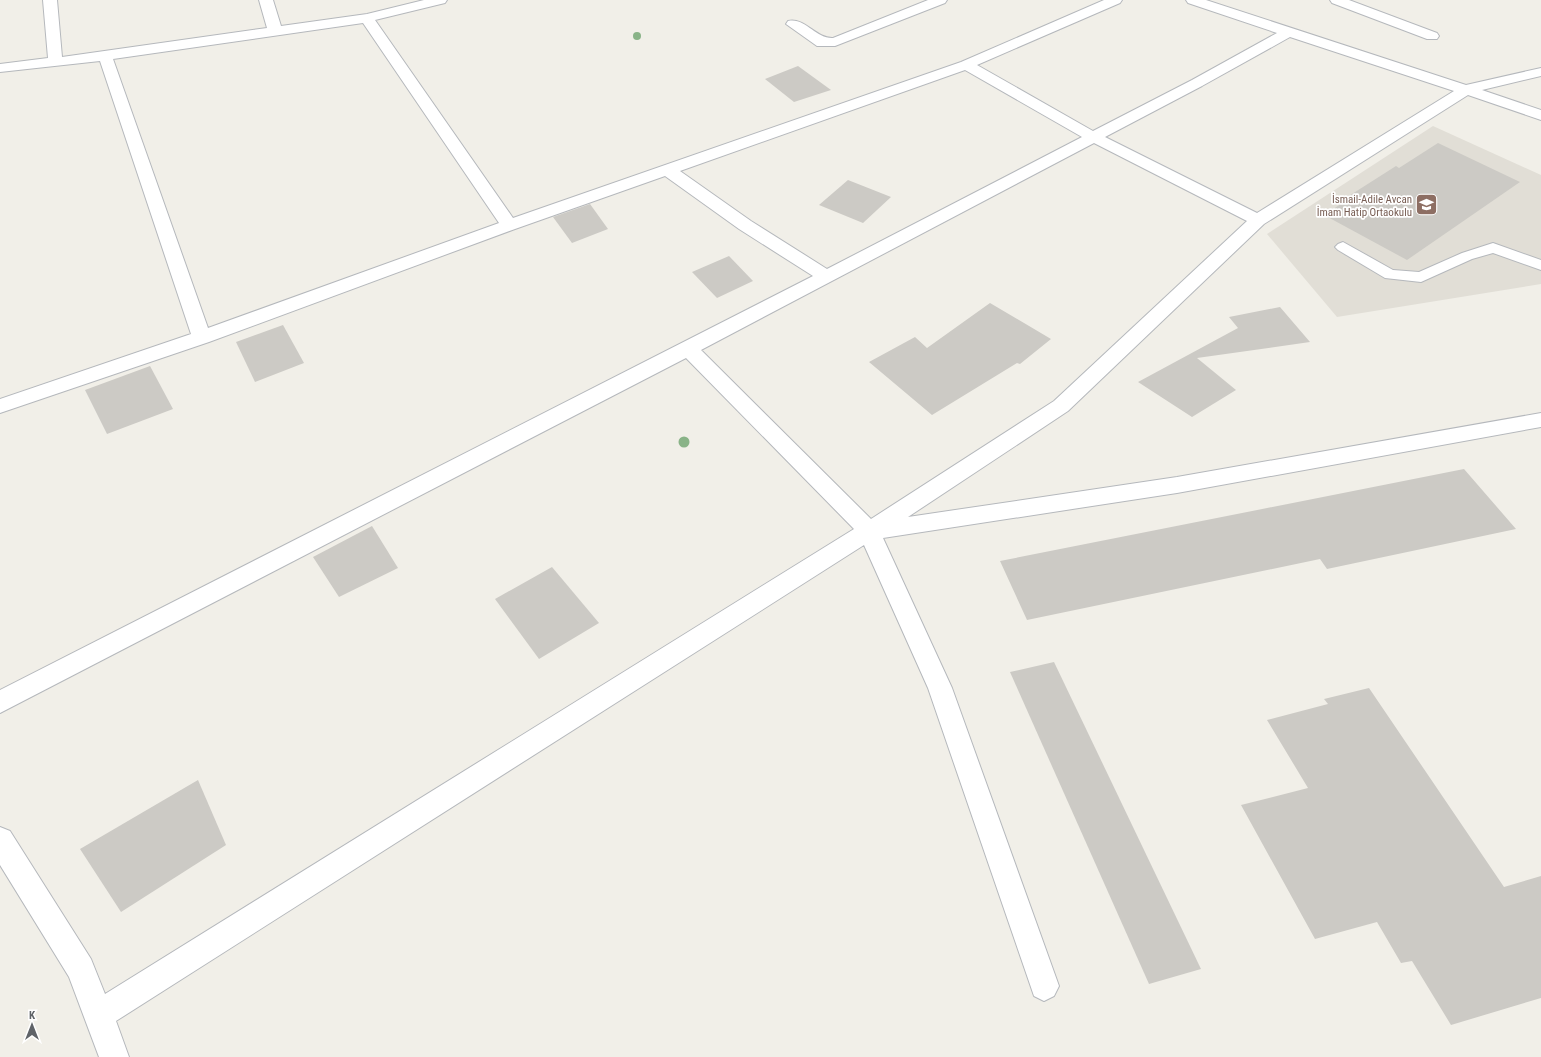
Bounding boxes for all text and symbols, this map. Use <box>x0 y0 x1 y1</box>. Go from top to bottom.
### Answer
school or university icon: İsmail-Adile Avcan İmam Hatip Ortaokulu <box>1414 192 1440 218</box>
place label: İsmail-Adile Avcan İmam Hatip Ortaokulu <box>1317 193 1412 219</box>
north arrow <box>12 1005 52 1045</box>
text: K <box>29 1009 36 1022</box>

